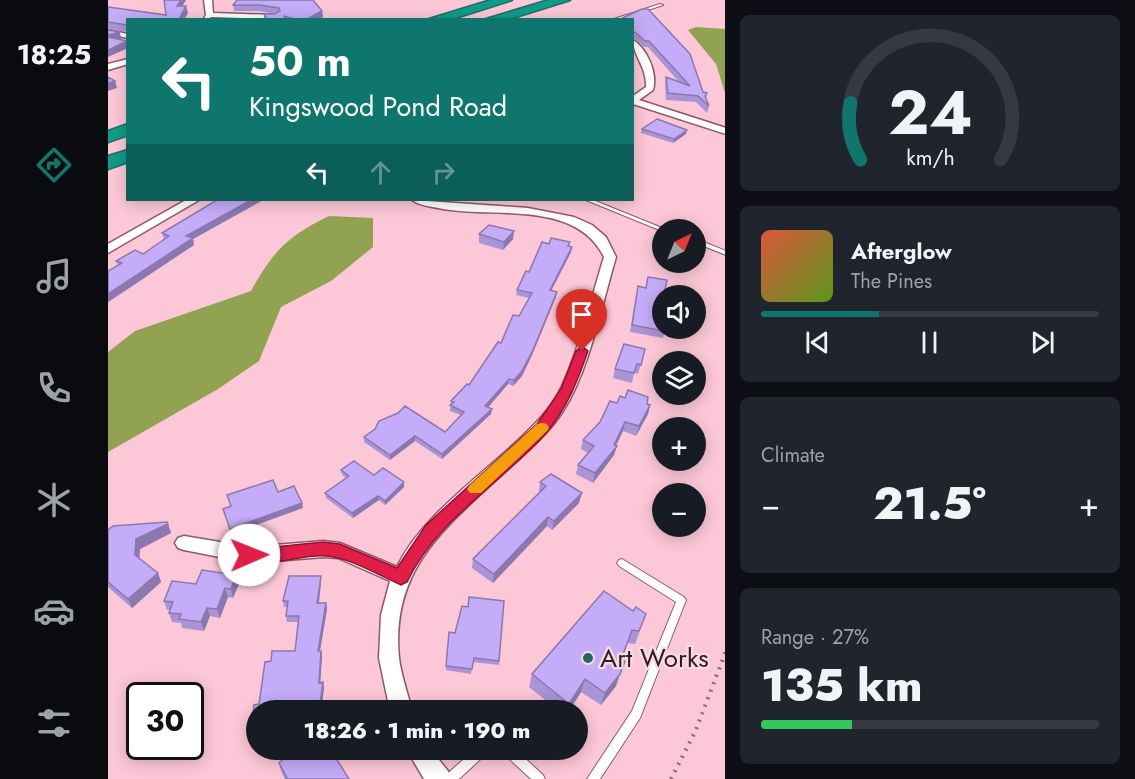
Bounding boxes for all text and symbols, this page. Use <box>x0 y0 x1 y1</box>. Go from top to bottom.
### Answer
text: 50 m <box>249 31 351 92</box>
text: 18:25 <box>17 35 91 74</box>
icon: left <box>150 42 228 120</box>
text: 24 <box>888 67 972 157</box>
text: Kingswood Pond Road <box>249 87 507 126</box>
text: km/h <box>906 142 954 173</box>
icon: directions <box>33 144 75 186</box>
icon: left <box>301 156 334 189</box>
icon: ahead <box>364 156 397 189</box>
icon: right <box>427 156 460 189</box>
north arrow <box>652 219 706 273</box>
map controls <box>652 219 706 537</box>
text: Afterglow <box>851 235 952 267</box>
icon: music <box>33 255 75 297</box>
text: The Pines <box>851 267 932 296</box>
button: sound <box>652 285 706 339</box>
pin <box>556 289 607 351</box>
icon: arrive <box>565 298 598 331</box>
icon: previous <box>801 326 834 359</box>
icon: pause <box>913 326 946 359</box>
icon: next <box>1026 326 1059 359</box>
button: layers <box>652 351 706 405</box>
icon: phone <box>33 367 75 409</box>
button: + <box>652 417 706 471</box>
text: Climate <box>761 441 825 470</box>
text: 21.5° <box>873 471 986 536</box>
icon: climate <box>33 479 75 521</box>
text: − <box>761 481 780 528</box>
text: + <box>1079 481 1099 528</box>
button: − <box>652 483 706 537</box>
position arrow <box>217 523 281 587</box>
icon: car <box>33 590 75 632</box>
text: Range · 27% <box>761 623 869 652</box>
place label: Art Works <box>600 639 709 677</box>
marker: Art Works <box>581 651 595 665</box>
text: 135 km <box>761 653 923 718</box>
speed limit sign: 30 <box>126 682 204 760</box>
icon: filters <box>33 702 75 744</box>
text: 18:26 · 1 min · 190 m <box>304 714 530 746</box>

